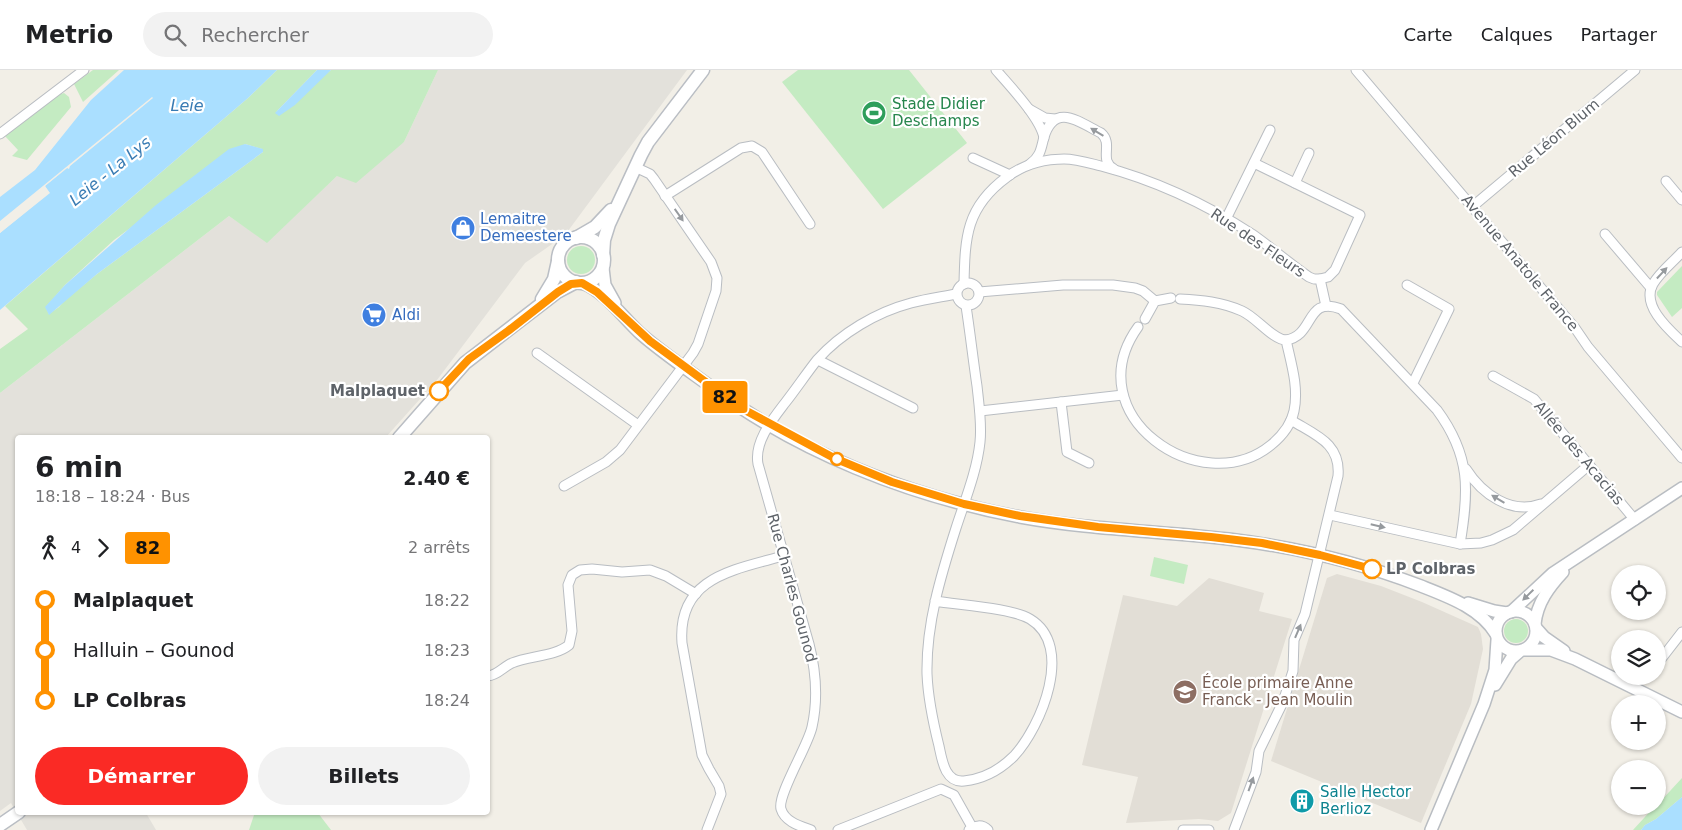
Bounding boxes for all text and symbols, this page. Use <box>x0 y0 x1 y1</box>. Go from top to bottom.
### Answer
search box <box>143 12 493 57</box>
text: Metrio <box>25 21 113 49</box>
icon: search <box>161 21 189 49</box>
text: Rechercher <box>201 24 309 46</box>
text: Carte <box>1404 24 1453 45</box>
text: Calques <box>1481 24 1553 45</box>
text: Partager <box>1581 24 1657 45</box>
place label: Stade Didier Deschamps <box>892 95 986 130</box>
street label: Rue Léon Blum <box>1505 95 1603 181</box>
water label: Leie <box>170 96 204 115</box>
sports icon: Stade Didier Deschamps <box>861 100 887 126</box>
one-way arrow <box>1090 127 1103 136</box>
water label: Leie - La Lys <box>66 132 154 210</box>
street label: Avenue Anatole France <box>1458 191 1582 335</box>
street label: Rue des Fleurs <box>1207 205 1309 281</box>
one-way arrow <box>673 208 684 221</box>
place label: Lemaitre Demeestere <box>480 210 572 245</box>
shop icon: Lemaitre Demeestere <box>450 215 476 241</box>
one-way arrow <box>1656 268 1668 280</box>
supermarket icon: Aldi <box>361 302 387 328</box>
place label: Aldi <box>392 306 420 324</box>
marker: Malplaquet <box>429 381 449 401</box>
line badge: 82 <box>702 381 748 413</box>
place label: Malplaquet <box>330 382 425 400</box>
text: 82 <box>712 386 738 407</box>
street label: Allée des Acacias <box>1530 397 1628 509</box>
text: 6 min <box>35 451 123 484</box>
unlabelled marker <box>830 452 844 466</box>
text: 2.40 € <box>403 467 470 489</box>
text: 18:18 – 18:24 · Bus <box>35 487 190 506</box>
one-way arrow <box>1491 495 1504 504</box>
street label: Rue Charles Gounod <box>763 512 821 664</box>
one-way arrow <box>1370 522 1385 530</box>
icon: walk <box>35 534 63 562</box>
icon: forward <box>89 534 117 562</box>
text: 82 <box>135 537 160 558</box>
text: 4 <box>71 538 81 557</box>
text: 2 arrêts <box>408 538 470 557</box>
marker: LP Colbras <box>1362 559 1382 579</box>
place label: LP Colbras <box>1386 560 1475 578</box>
map controls <box>1611 565 1666 815</box>
button: locate <box>1611 565 1666 620</box>
text: Malplaquet <box>73 589 193 611</box>
one-way arrow <box>1522 589 1534 601</box>
text: 18:22 <box>424 591 470 610</box>
one-way arrow <box>1294 624 1302 638</box>
button: layers <box>1611 630 1666 685</box>
text: Halluin – Gounod <box>73 639 235 661</box>
text: 18:23 <box>424 641 470 660</box>
place label: École primaire Anne Franck - Jean Moulin <box>1202 673 1353 709</box>
school or university icon: École primaire Anne Franck - Jean Moulin <box>1172 679 1198 705</box>
text: LP Colbras <box>73 689 186 711</box>
text: 18:24 <box>424 691 470 710</box>
button: + <box>1611 695 1666 750</box>
button: Démarrer <box>35 747 248 805</box>
button: Billets <box>258 747 470 805</box>
button: − <box>1611 760 1666 815</box>
one-way arrow <box>1247 776 1255 791</box>
place label: Salle Hector Berlioz <box>1320 783 1412 818</box>
building icon: Salle Hector Berlioz <box>1289 788 1315 814</box>

